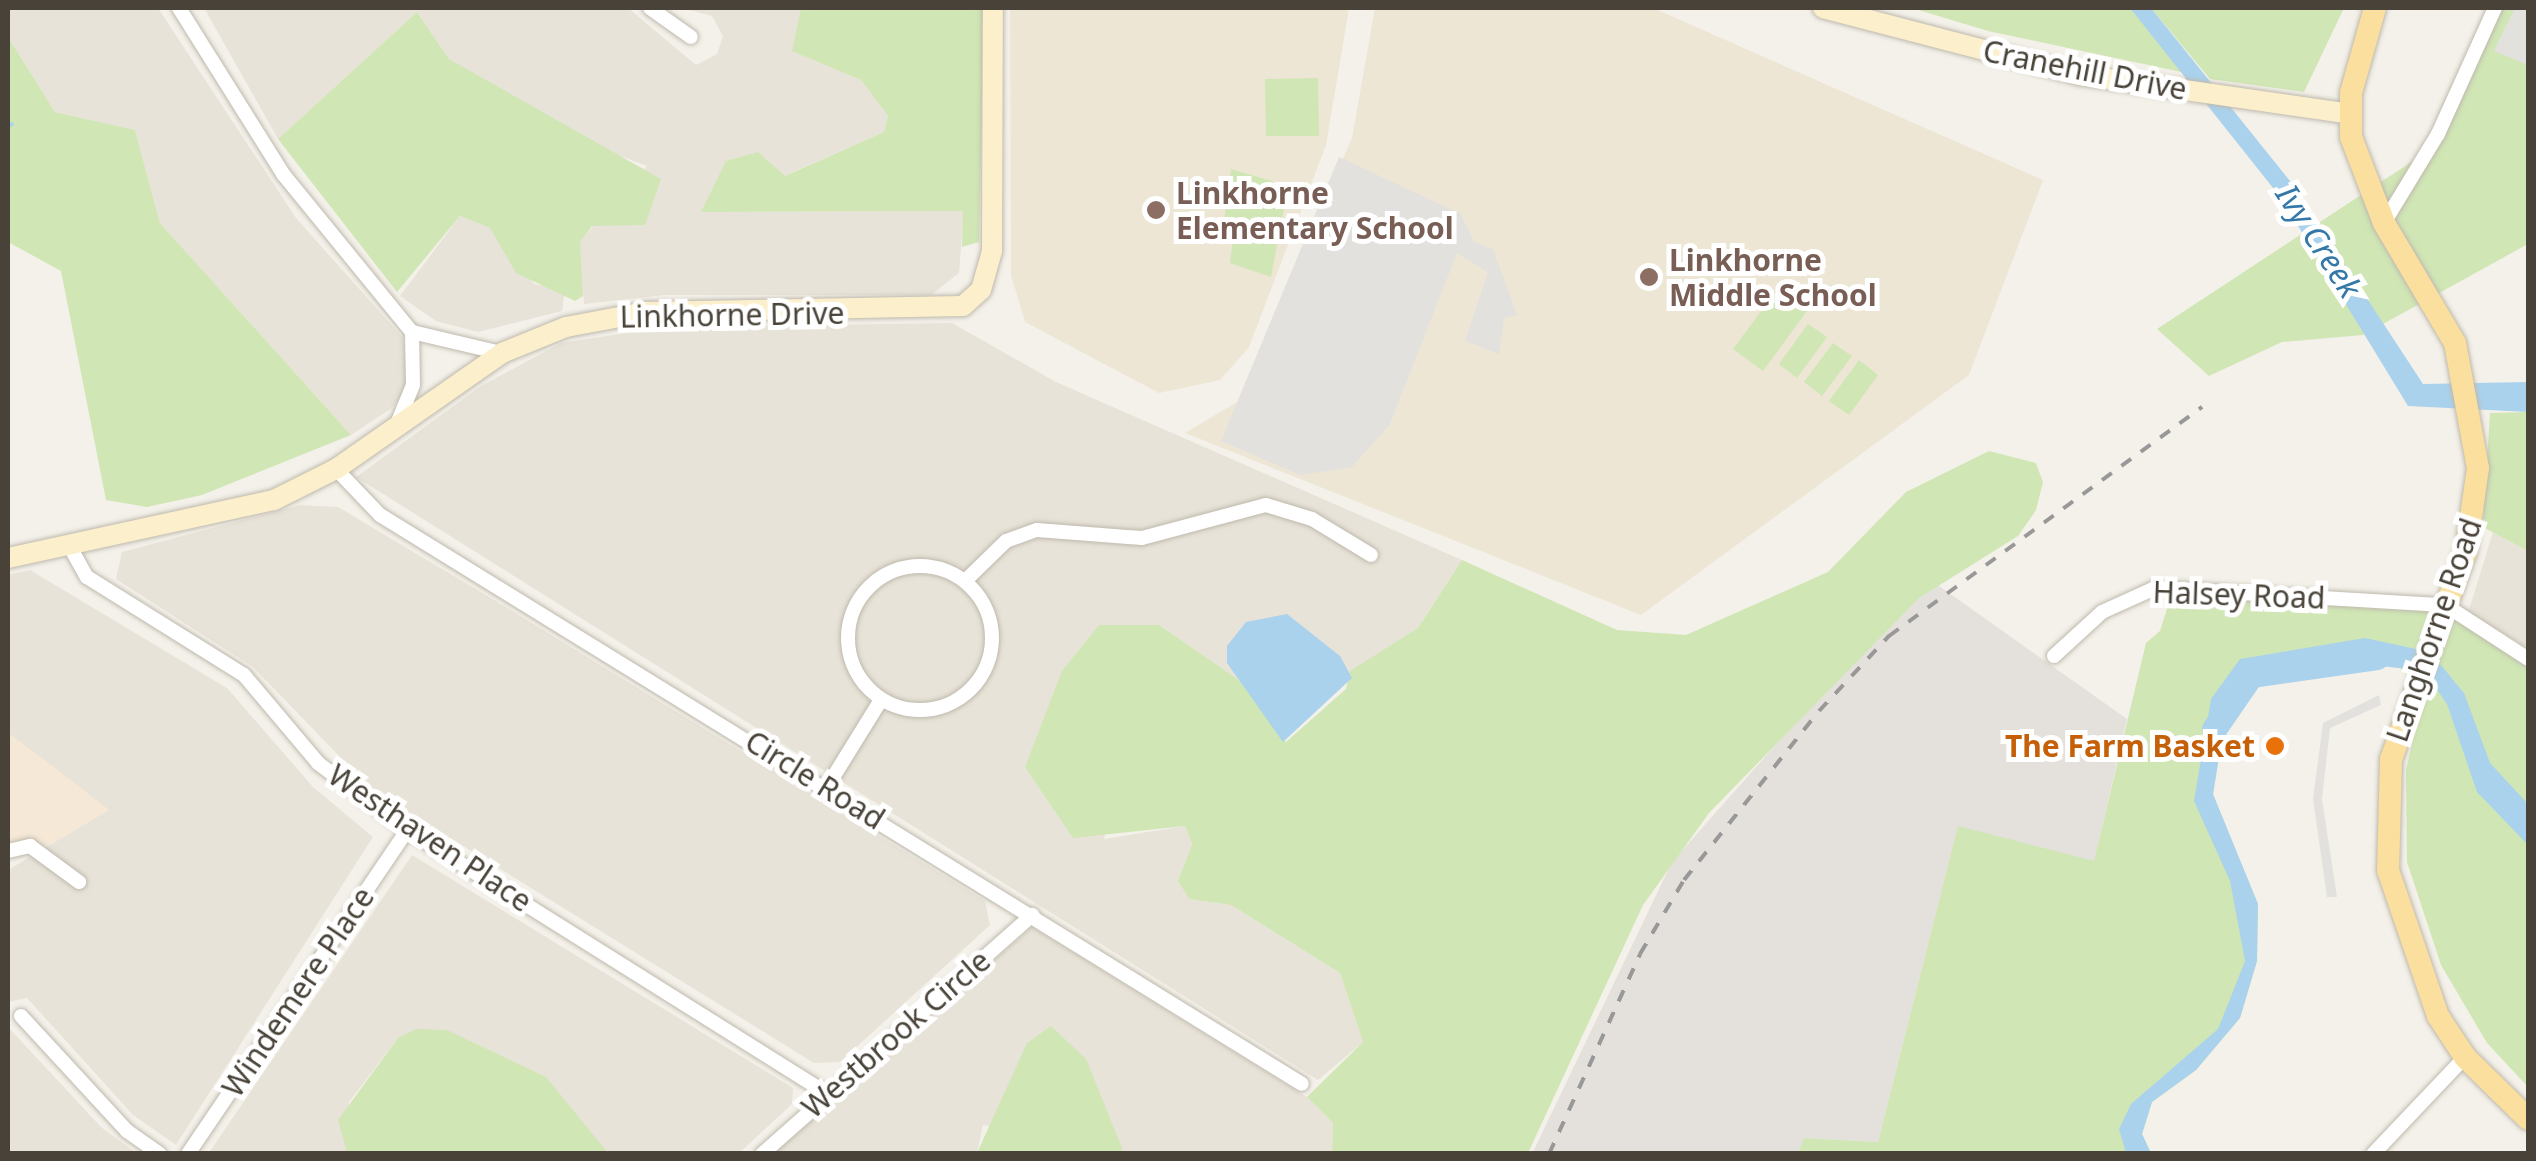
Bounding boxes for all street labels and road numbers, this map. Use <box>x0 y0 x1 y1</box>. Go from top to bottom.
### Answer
street label: Cranehill Drive <box>1980 33 2190 107</box>
street label: Linkhorne Drive <box>619 295 845 335</box>
street label: Langhorne Road <box>2379 514 2489 746</box>
street label: Halsey Road <box>2152 574 2326 616</box>
street label: Circle Road <box>739 723 891 837</box>
street label: Westhaven Place <box>322 757 538 919</box>
street label: Windemere Place <box>215 880 381 1104</box>
street label: Westbrook Circle <box>795 943 997 1125</box>

